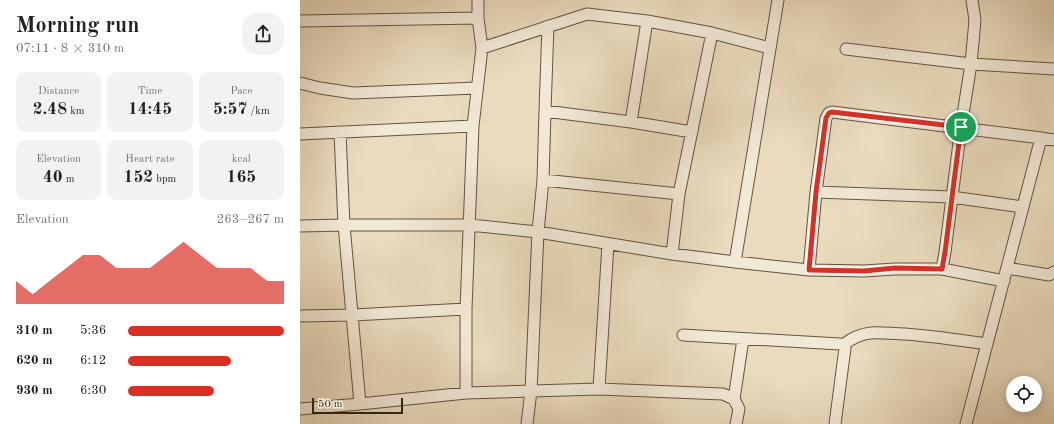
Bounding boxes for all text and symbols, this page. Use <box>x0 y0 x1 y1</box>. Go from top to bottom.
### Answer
button: share <box>242 13 284 55</box>
text: Morning run <box>16 15 139 37</box>
text: 07:11 · 8 × 310 m <box>16 42 124 55</box>
text: Distance <box>38 86 79 97</box>
text: Time <box>138 86 162 97</box>
text: Pace <box>230 86 252 97</box>
text: 2.48 <box>33 101 67 118</box>
text: 14:45 <box>128 101 172 118</box>
text: 5:57 <box>213 101 247 118</box>
text: km <box>67 106 85 117</box>
text: /km <box>247 106 270 117</box>
pin <box>944 110 978 144</box>
icon: arrive <box>950 116 972 138</box>
text: Elevation <box>36 154 81 165</box>
text: Heart rate <box>125 154 175 165</box>
text: kcal <box>232 154 251 165</box>
text: 40 <box>43 169 63 186</box>
text: 152 <box>124 169 153 186</box>
text: 165 <box>227 169 256 186</box>
text: m <box>63 174 74 185</box>
text: bpm <box>153 174 176 185</box>
text: Elevation <box>16 213 69 226</box>
text: 263–267 m <box>217 213 284 226</box>
text: 310 m <box>16 324 53 337</box>
text: 5:36 <box>80 324 106 337</box>
text: 620 m <box>16 354 53 367</box>
text: 6:12 <box>80 354 106 367</box>
map controls <box>1006 376 1042 412</box>
button: locate <box>1006 376 1042 412</box>
text: 930 m <box>16 384 53 397</box>
text: 6:30 <box>80 384 106 397</box>
scale bar <box>312 396 403 415</box>
text: 50 m <box>318 399 343 410</box>

